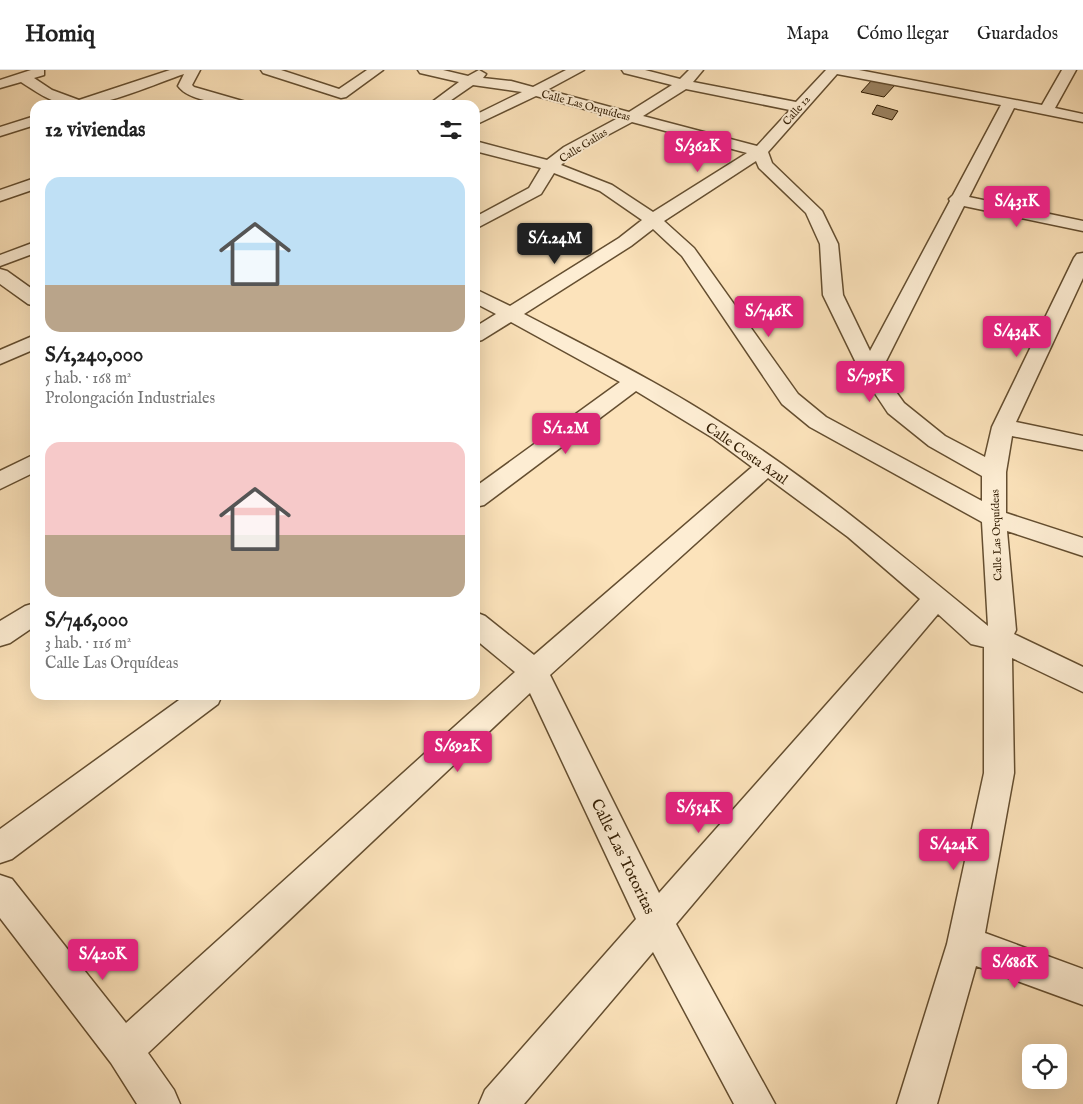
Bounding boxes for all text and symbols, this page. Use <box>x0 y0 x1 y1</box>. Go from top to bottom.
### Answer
text: Homiq <box>25 19 95 50</box>
text: Mapa <box>786 23 829 46</box>
text: Cómo llegar <box>857 23 949 46</box>
text: Guardados <box>977 23 1058 46</box>
street label: Calle Las Orquídeas <box>540 87 632 125</box>
street label: Calle 12 <box>780 93 814 129</box>
icon: filters <box>437 116 465 144</box>
text: 12 viviendas <box>45 117 145 144</box>
street label: Calle Galias <box>557 126 610 166</box>
pin: S/362K <box>657 131 739 173</box>
text: S/362K <box>675 137 721 157</box>
pin: S/431K <box>976 186 1058 228</box>
text: S/431K <box>995 192 1039 212</box>
icon: home <box>210 209 300 299</box>
pin: S/1.24M <box>509 222 601 265</box>
text: S/1.24M <box>528 229 582 249</box>
pin: S/746K <box>728 296 810 338</box>
text: S/746K <box>745 302 793 322</box>
pin: S/434K <box>976 316 1058 358</box>
text: S/434K <box>994 322 1040 342</box>
text: S/1,240,000 <box>45 342 143 369</box>
pin: S/795K <box>829 360 911 403</box>
text: S/795K <box>847 367 893 387</box>
text: 5 hab. · 168 m² <box>45 369 132 389</box>
text: Prolongación Industriales <box>45 389 215 409</box>
pin: S/1.2M <box>525 412 607 455</box>
text: S/1.2M <box>543 419 589 439</box>
street label: Calle Costa Azul <box>702 419 791 489</box>
icon: home <box>210 474 300 564</box>
street label: Calle Las Orquídeas <box>988 489 1006 581</box>
text: S/746,000 <box>45 607 128 634</box>
text: 3 hab. · 116 m² <box>45 634 131 654</box>
text: Calle Las Orquídeas <box>45 654 178 674</box>
pin: S/692K <box>417 730 499 773</box>
text: S/692K <box>435 737 481 757</box>
pin: S/554K <box>658 792 740 834</box>
street label: Calle Las Totoritas <box>586 796 659 918</box>
text: S/554K <box>677 798 721 818</box>
pin: S/424K <box>913 828 995 871</box>
text: S/424K <box>930 835 978 855</box>
pin: S/420K <box>62 938 144 981</box>
text: S/420K <box>79 945 127 965</box>
pin: S/686K <box>974 946 1056 989</box>
text: S/686K <box>993 953 1037 973</box>
map controls <box>1022 1044 1067 1089</box>
button: locate <box>1022 1044 1067 1089</box>

